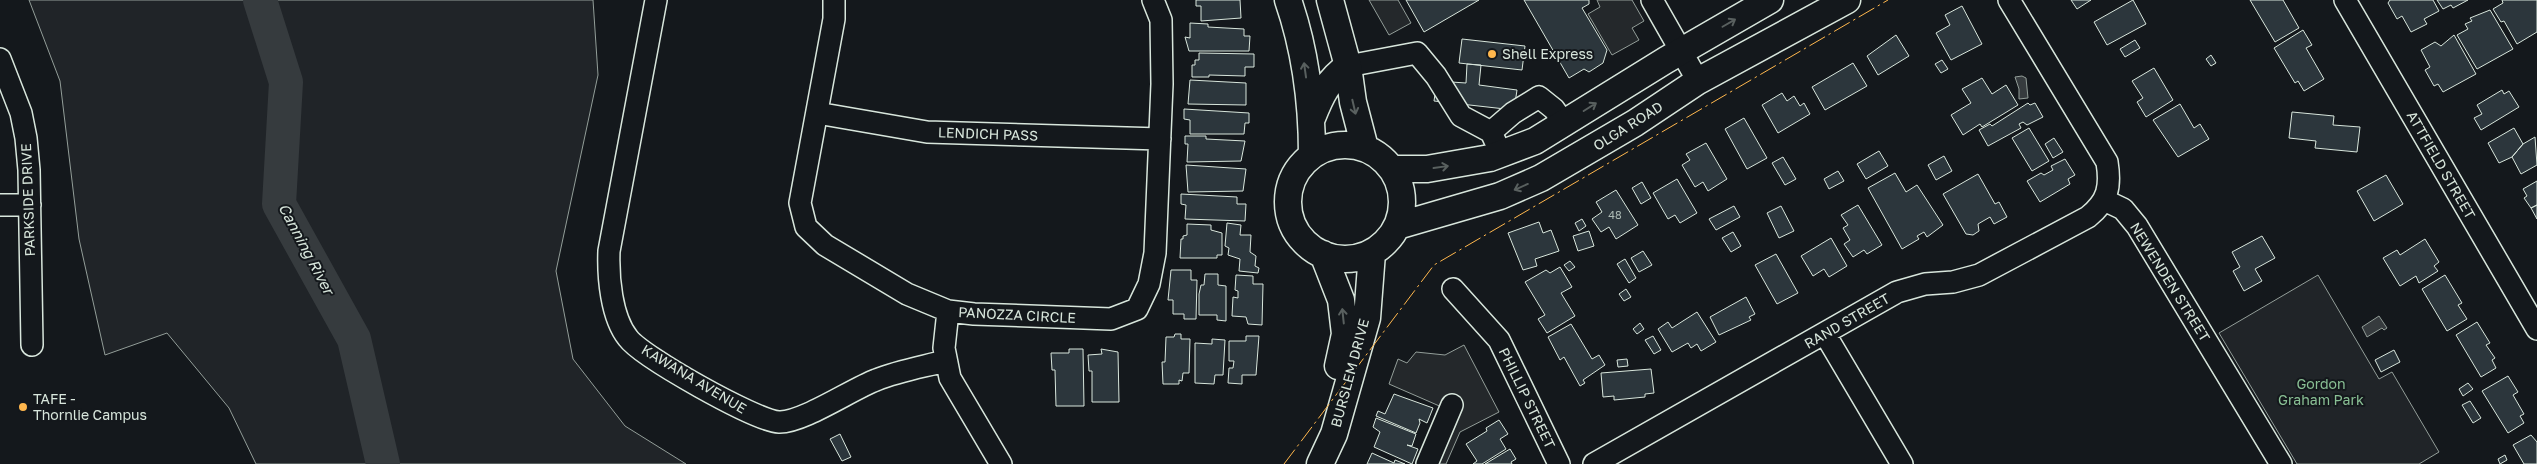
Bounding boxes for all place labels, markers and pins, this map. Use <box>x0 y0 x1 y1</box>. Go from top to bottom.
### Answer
place label: Shell Express <box>1502 45 1593 62</box>
marker: Shell Express <box>1486 48 1498 60</box>
place label: TAFE - Thornlie Campus <box>33 390 147 423</box>
marker: TAFE - Thornlie Campus <box>17 401 29 413</box>

